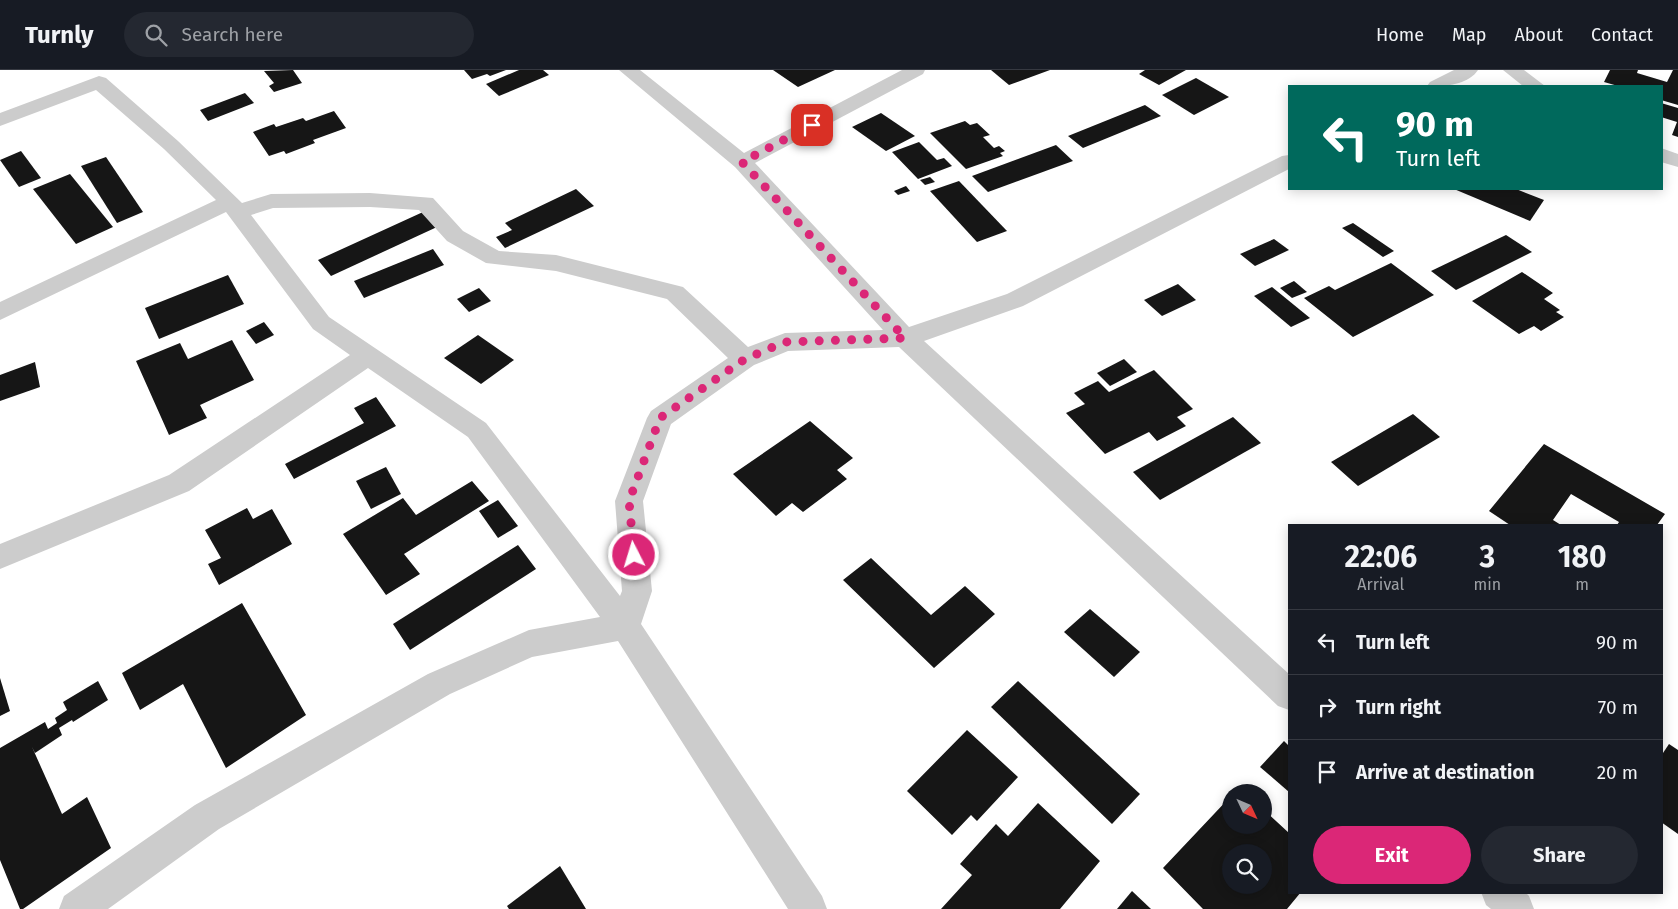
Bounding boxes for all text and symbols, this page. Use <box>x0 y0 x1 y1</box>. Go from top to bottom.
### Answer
search box <box>124 12 474 57</box>
text: Turnly <box>25 21 94 49</box>
icon: search <box>142 21 170 49</box>
text: Search here <box>182 23 283 46</box>
text: Home <box>1376 24 1424 46</box>
text: Map <box>1452 24 1486 46</box>
text: About <box>1514 24 1563 46</box>
text: Contact <box>1591 24 1653 46</box>
text: 90 m <box>1396 103 1474 145</box>
pin <box>791 104 833 146</box>
icon: left <box>1313 105 1378 170</box>
icon: arrive <box>798 111 826 139</box>
text: Turn left <box>1396 145 1480 172</box>
position arrow <box>607 528 659 580</box>
text: 22:06 <box>1344 539 1417 575</box>
text: 3 <box>1480 539 1495 575</box>
text: 180 <box>1558 539 1607 575</box>
text: Arrival <box>1357 575 1404 594</box>
text: min <box>1474 575 1501 594</box>
text: m <box>1575 575 1589 594</box>
icon: left <box>1313 628 1341 656</box>
text: Turn left <box>1356 631 1430 654</box>
text: 90 m <box>1596 631 1638 654</box>
icon: right <box>1313 693 1341 721</box>
text: Turn right <box>1356 696 1441 719</box>
text: 70 m <box>1598 696 1638 719</box>
icon: arrive <box>1313 758 1341 786</box>
text: Arrive at destination <box>1356 761 1535 784</box>
text: 20 m <box>1597 761 1638 784</box>
north arrow <box>1222 784 1272 834</box>
map controls <box>1222 784 1272 894</box>
button: Exit <box>1313 826 1471 884</box>
button: Share <box>1481 826 1638 884</box>
button: search <box>1222 844 1272 894</box>

